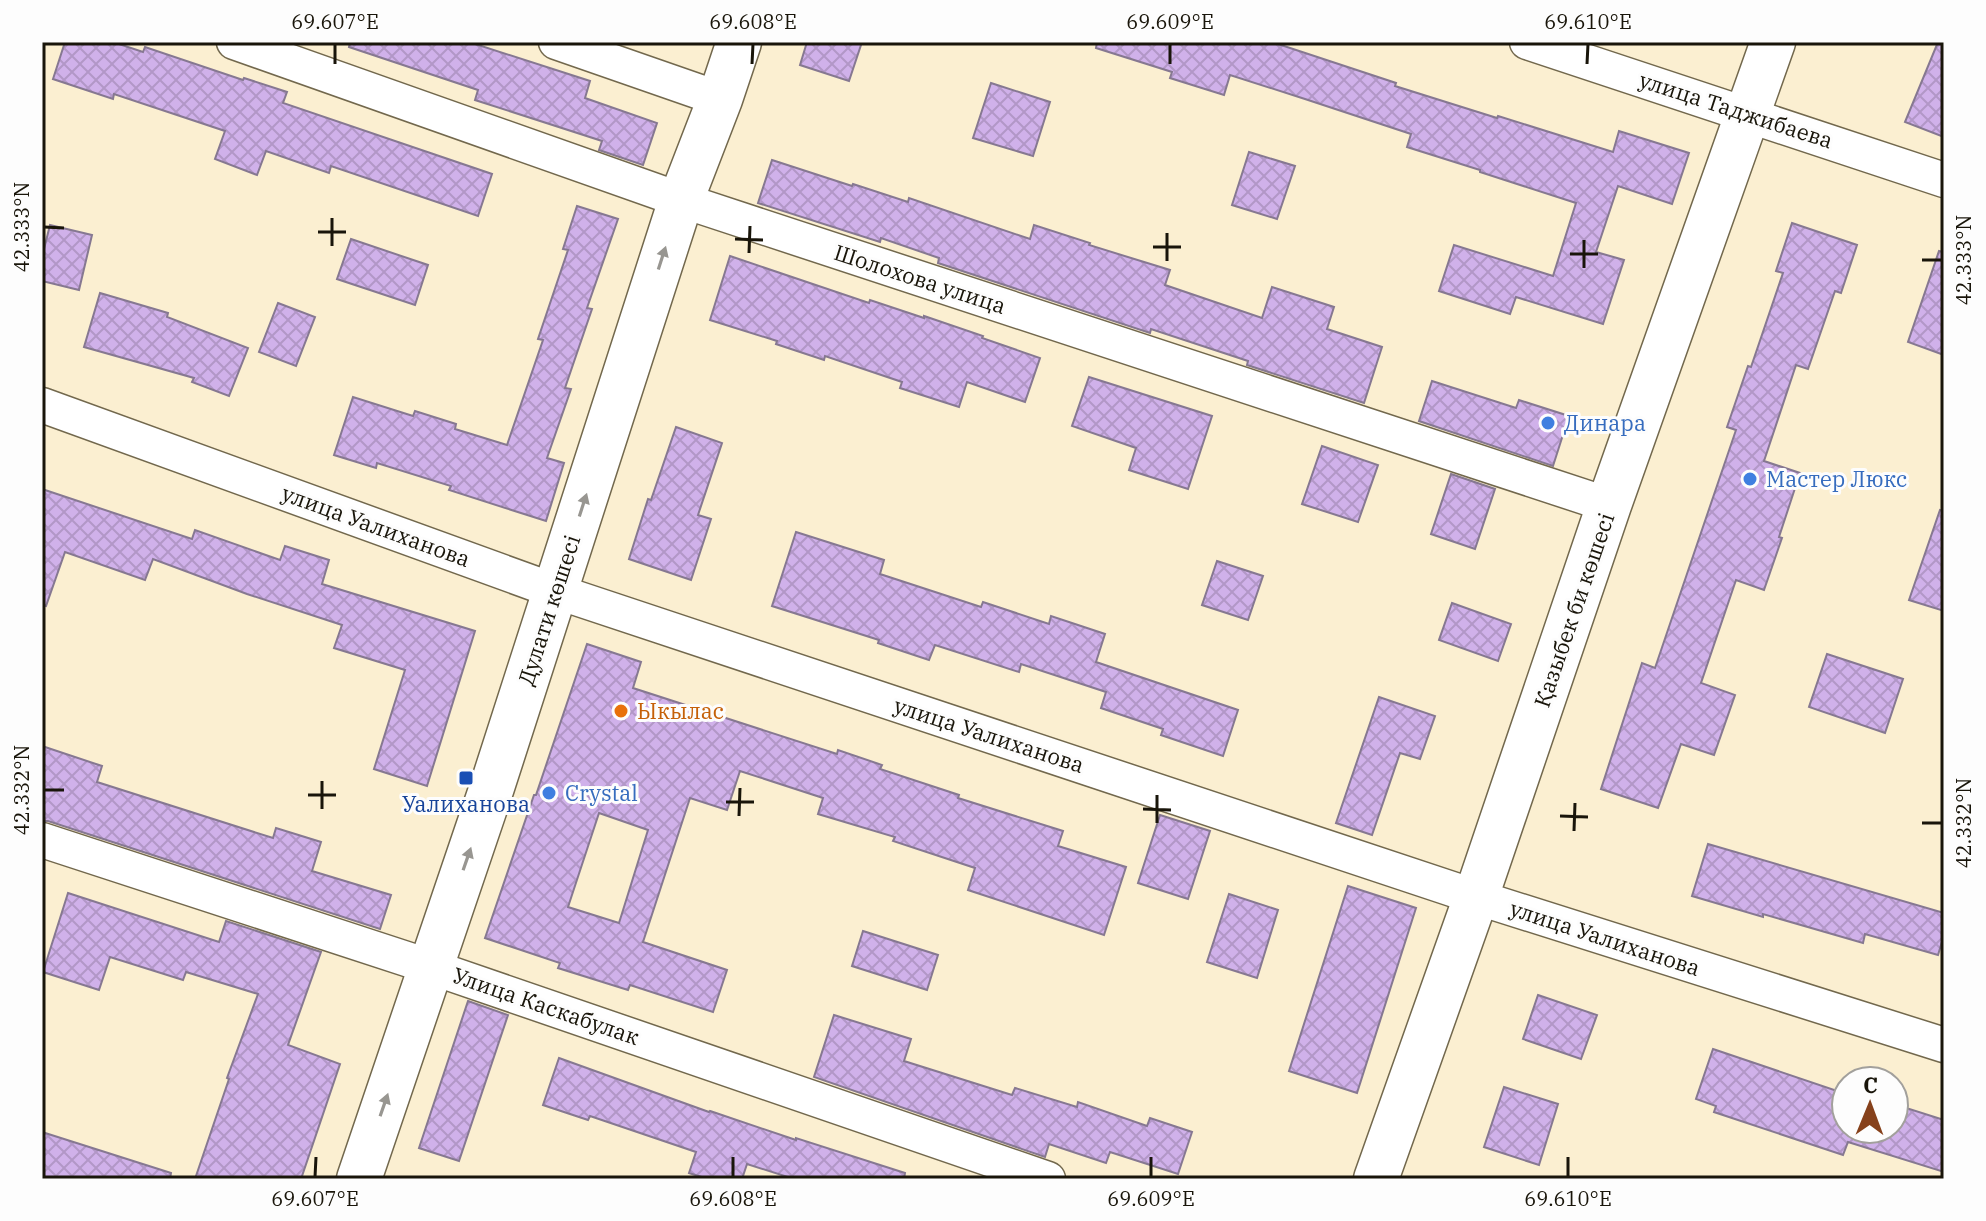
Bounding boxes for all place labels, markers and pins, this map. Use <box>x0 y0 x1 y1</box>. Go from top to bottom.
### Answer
place label: Динара <box>1564 408 1646 437</box>
marker: Динара <box>1539 414 1557 432</box>
place label: Мастер Люкс <box>1766 464 1907 493</box>
marker: Мастер Люкс <box>1741 470 1759 488</box>
place label: Ыкылас <box>637 696 724 725</box>
marker: Ыкылас <box>612 702 630 720</box>
marker: Уалиханова <box>457 769 475 787</box>
place label: Crystal <box>565 778 638 807</box>
marker: Crystal <box>540 784 558 802</box>
place label: Уалиханова <box>402 789 530 818</box>

